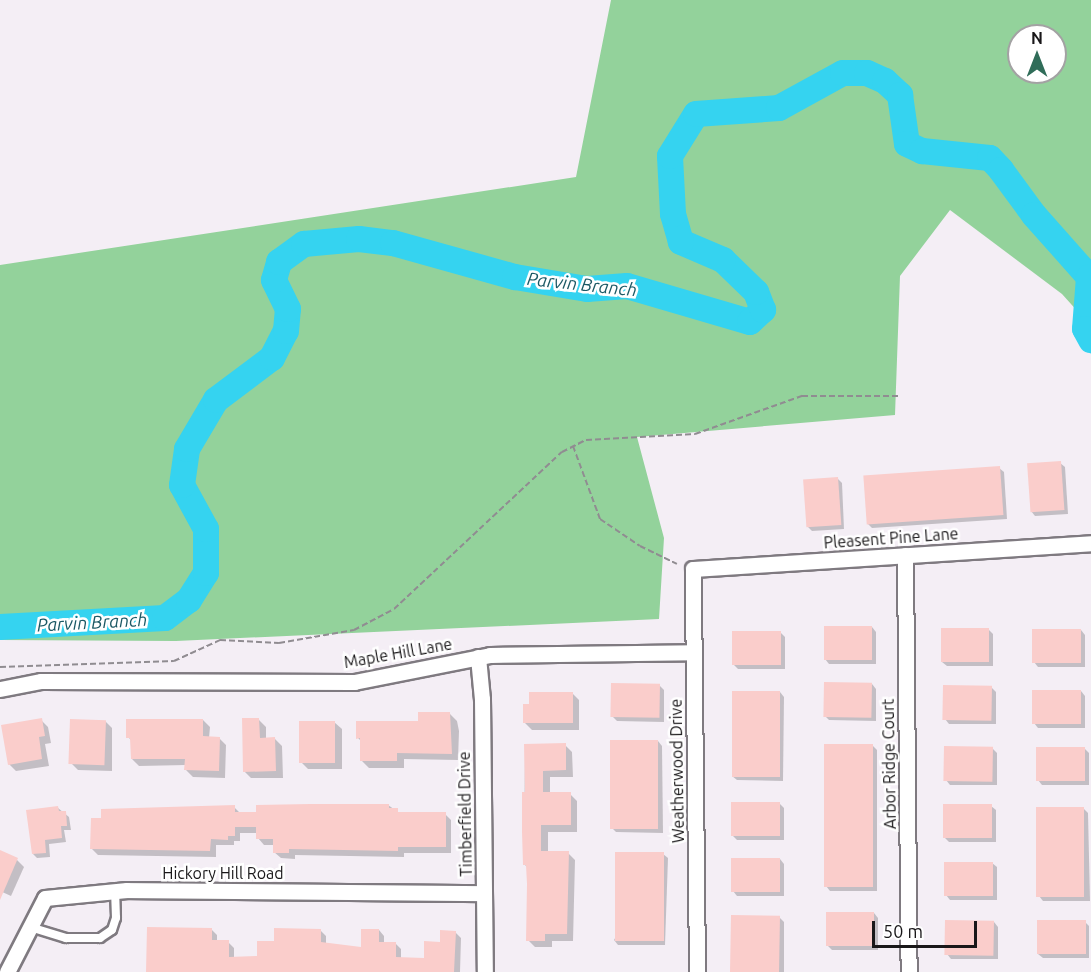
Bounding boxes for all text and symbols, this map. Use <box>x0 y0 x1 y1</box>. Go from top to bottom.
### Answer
north arrow <box>1007 24 1067 84</box>
text: N <box>1031 29 1043 47</box>
water label: Parvin Branch <box>526 267 638 301</box>
street label: Pleasent Pine Lane <box>823 524 959 552</box>
water label: Parvin Branch <box>36 608 148 636</box>
street label: Maple Hill Lane <box>342 634 454 672</box>
street label: Weatherwood Drive <box>666 699 688 843</box>
street label: Arbor Ridge Court <box>878 699 900 829</box>
street label: Timberfield Drive <box>454 751 476 877</box>
street label: Hickory Hill Road <box>162 863 284 883</box>
scale bar <box>875 909 980 947</box>
text: 50 m <box>883 921 923 941</box>

